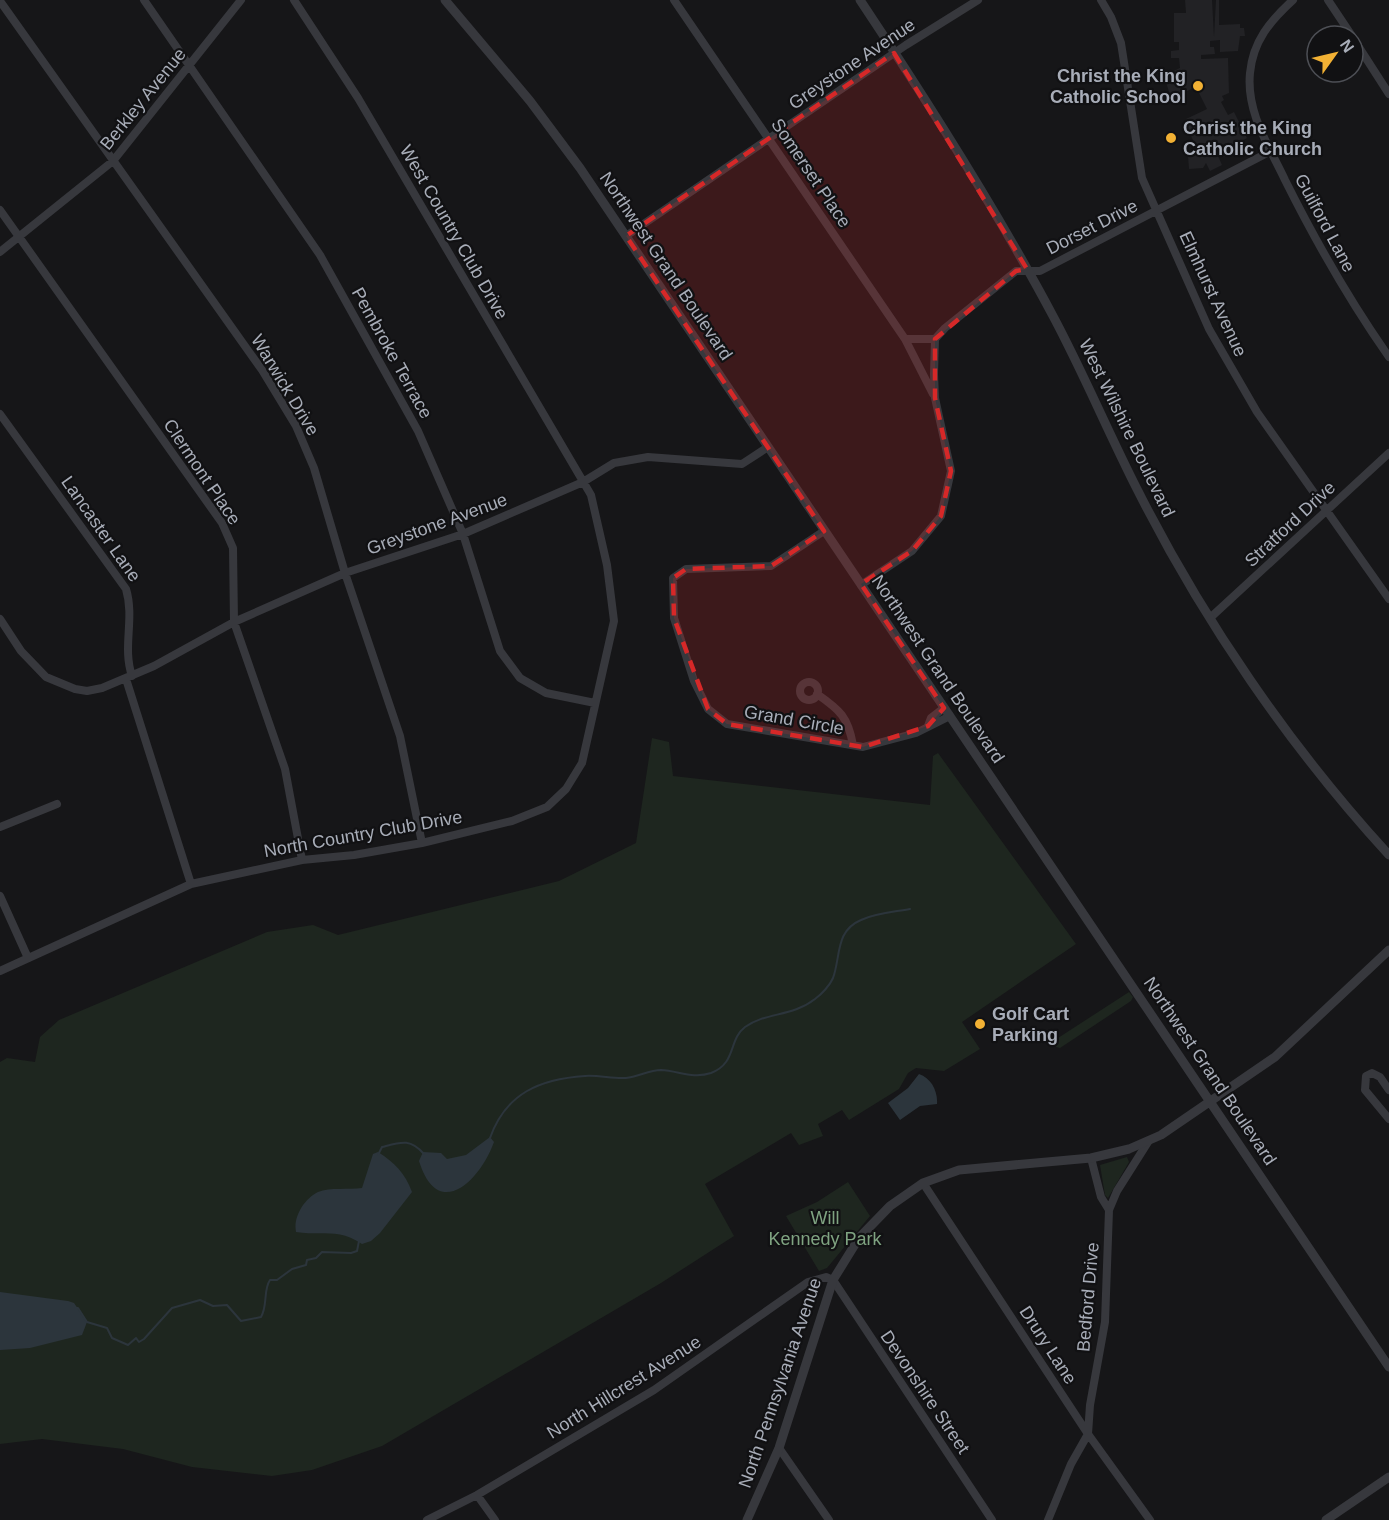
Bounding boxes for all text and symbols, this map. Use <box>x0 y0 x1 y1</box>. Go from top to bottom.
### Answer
street label: Greystone Avenue <box>785 14 919 114</box>
north arrow <box>1305 24 1365 84</box>
text: N <box>1337 36 1357 55</box>
street label: Berkley Avenue <box>96 44 190 154</box>
place label: Christ the King Catholic School <box>1050 66 1186 107</box>
marker: Christ the King Catholic School <box>1191 79 1205 93</box>
street label: Somerset Place <box>767 115 855 231</box>
place label: Christ the King Catholic Church <box>1183 118 1322 159</box>
marker: Christ the King Catholic Church <box>1164 131 1178 145</box>
street label: West Country Club Drive <box>396 141 512 323</box>
street label: Northwest Grand Boulevard <box>596 168 736 364</box>
street label: Guilford Lane <box>1291 171 1359 275</box>
street label: Dorset Drive <box>1043 195 1141 259</box>
street label: Elmhurst Avenue <box>1175 228 1251 360</box>
street label: Pembroke Terrace <box>348 284 436 422</box>
street label: Warwick Drive <box>247 331 323 439</box>
street label: West Wilshire Boulevard <box>1075 336 1179 520</box>
street label: Clermont Place <box>159 415 245 529</box>
street label: Lancaster Lane <box>57 472 145 586</box>
street label: Stratford Drive <box>1241 477 1339 571</box>
street label: Greystone Avenue <box>364 489 510 559</box>
street label: Northwest Grand Boulevard <box>868 571 1008 767</box>
street label: Grand Circle <box>743 701 845 739</box>
street label: North Country Club Drive <box>262 807 464 861</box>
street label: Northwest Grand Boulevard <box>1140 973 1280 1169</box>
place label: Golf Cart Parking <box>992 1004 1069 1045</box>
marker: Golf Cart Parking <box>973 1017 987 1031</box>
park label: Will Kennedy Park <box>768 1208 883 1249</box>
street label: Bedford Drive <box>1073 1241 1103 1353</box>
street label: North Pennsylvania Avenue <box>735 1275 825 1491</box>
street label: Drury Lane <box>1015 1302 1081 1388</box>
street label: Devonshire Street <box>876 1327 974 1457</box>
street label: North Hillcrest Avenue <box>543 1331 705 1443</box>

